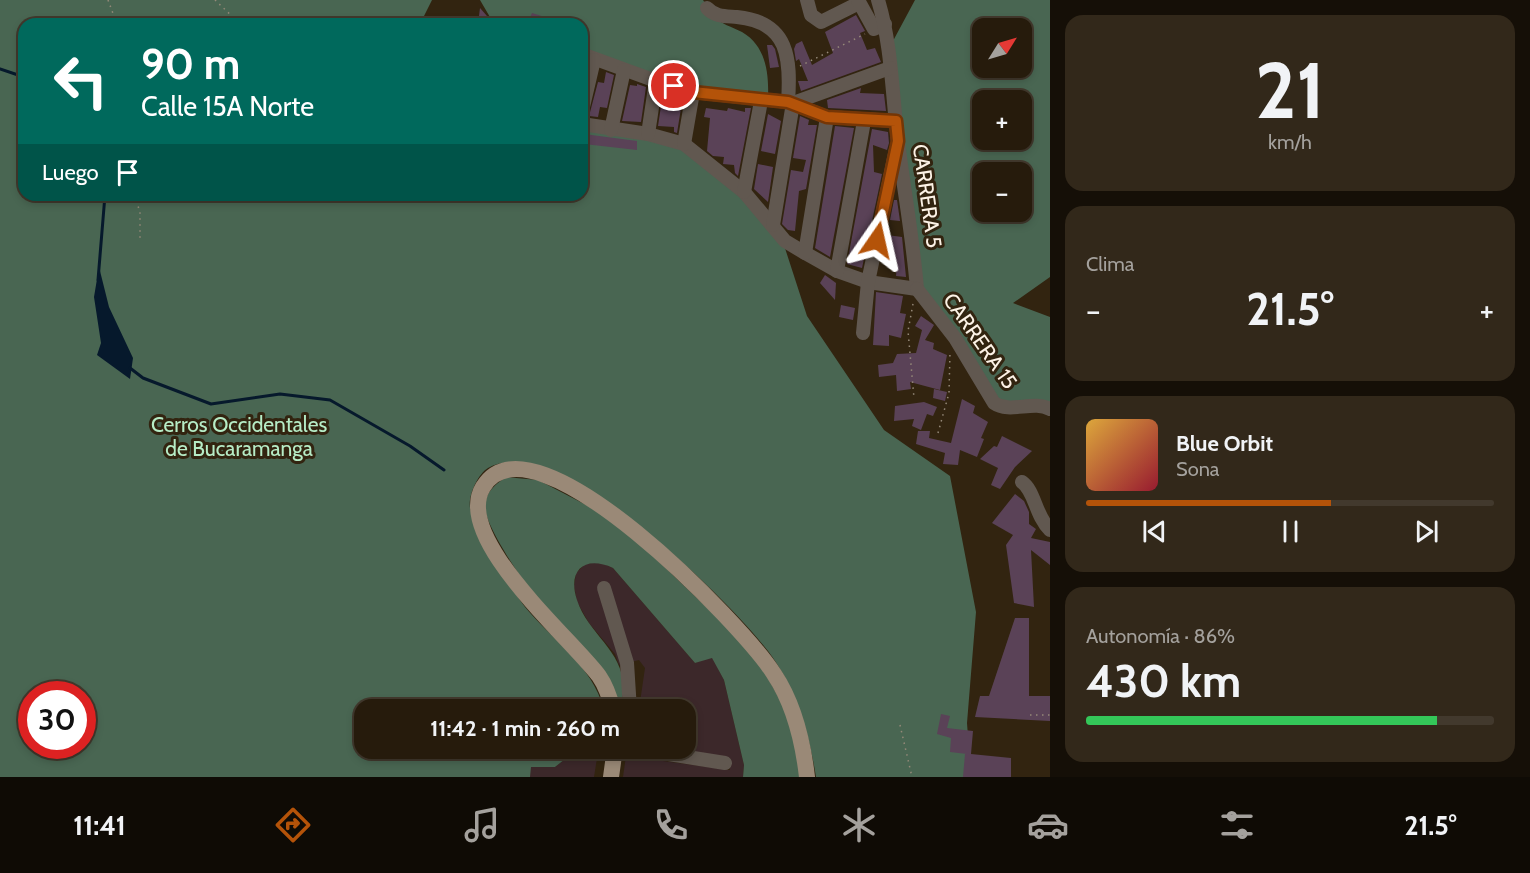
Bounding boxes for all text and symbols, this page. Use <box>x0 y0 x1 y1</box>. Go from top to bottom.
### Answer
north arrow <box>972 18 1032 78</box>
map controls <box>972 18 1032 222</box>
text: 90 m <box>141 38 240 90</box>
icon: left <box>42 42 120 120</box>
text: 21 <box>1255 43 1325 138</box>
pin <box>648 60 699 111</box>
icon: arrive <box>657 69 690 102</box>
text: Calle 15A Norte <box>141 90 314 123</box>
button: + <box>972 90 1032 150</box>
text: km/h <box>1268 130 1312 154</box>
street label: CARRERA 5 <box>908 142 947 249</box>
icon: arrive <box>111 156 144 189</box>
text: Luego <box>42 159 99 186</box>
button: − <box>972 162 1032 222</box>
position arrow <box>845 208 909 272</box>
text: Clima <box>1086 252 1134 276</box>
text: 21.5° <box>1246 282 1334 336</box>
street label: CARRERA 15 <box>938 288 1023 393</box>
text: − <box>1086 290 1101 330</box>
text: + <box>1479 290 1494 330</box>
park label: Cerros Occidentales de Bucaramanga <box>151 412 327 461</box>
text: Blue Orbit <box>1176 430 1273 457</box>
text: Sona <box>1176 457 1219 481</box>
icon: previous <box>1138 515 1171 548</box>
icon: pause <box>1274 515 1307 548</box>
icon: next <box>1410 515 1443 548</box>
text: Autonomía · 86% <box>1086 624 1235 648</box>
text: 430 km <box>1086 654 1241 708</box>
speed limit sign: 30 <box>18 681 96 759</box>
text: 11:42 · 1 min · 260 m <box>430 715 620 742</box>
icon: directions <box>272 804 314 846</box>
icon: music <box>461 804 503 846</box>
icon: phone <box>650 804 692 846</box>
icon: climate <box>838 804 880 846</box>
icon: car <box>1027 804 1069 846</box>
icon: filters <box>1216 804 1258 846</box>
text: 11:41 <box>73 809 126 842</box>
text: 21.5° <box>1404 809 1457 842</box>

